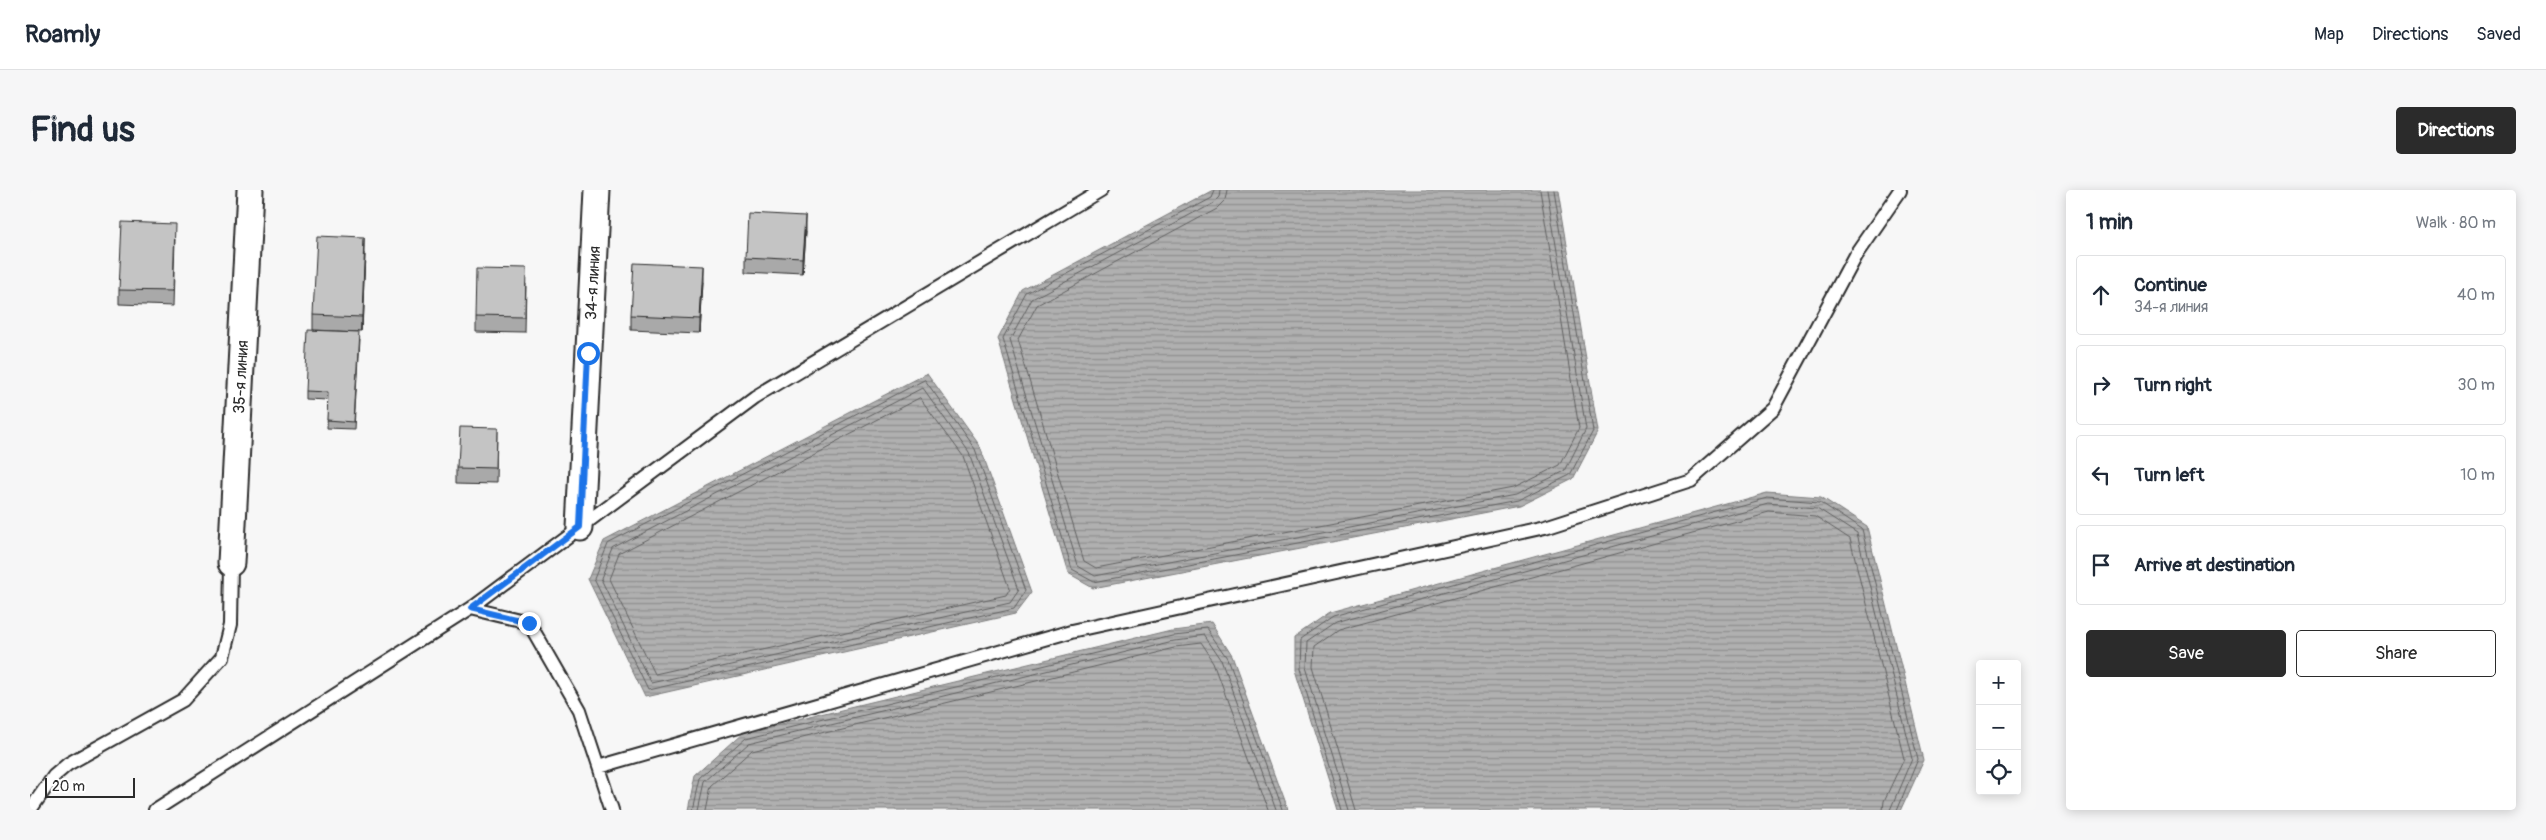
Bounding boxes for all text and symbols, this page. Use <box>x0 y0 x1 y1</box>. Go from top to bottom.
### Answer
text: Roamly <box>25 20 100 49</box>
text: Map <box>2314 23 2344 46</box>
text: Directions <box>2372 23 2448 46</box>
text: Saved <box>2476 23 2521 46</box>
button: Directions <box>2396 107 2516 154</box>
text: Find us <box>30 108 135 152</box>
text: 1 min <box>2086 209 2133 236</box>
text: Walk · 80 m <box>2416 213 2496 233</box>
street label: 34-я линия <box>581 245 605 321</box>
text: Continue <box>2134 273 2207 297</box>
icon: ahead <box>2087 281 2115 309</box>
text: 40 m <box>2457 285 2495 305</box>
text: 34-я линия <box>2134 297 2208 317</box>
street label: 35-я линия <box>229 340 253 414</box>
route start <box>577 342 600 365</box>
icon: right <box>2087 371 2115 399</box>
text: Turn right <box>2134 373 2212 397</box>
text: 30 m <box>2457 375 2495 395</box>
icon: left <box>2087 461 2115 489</box>
text: Turn left <box>2134 463 2204 487</box>
text: 10 m <box>2460 465 2495 485</box>
icon: arrive <box>2087 551 2115 579</box>
text: Arrive at destination <box>2134 553 2295 577</box>
route end <box>518 612 541 635</box>
button: Save <box>2086 630 2286 677</box>
button: Share <box>2296 630 2496 677</box>
map controls <box>1976 660 2021 795</box>
button: + <box>1976 660 2021 705</box>
button: − <box>1976 705 2021 750</box>
button: locate <box>1976 750 2021 795</box>
scale bar <box>45 775 135 798</box>
text: 20 m <box>52 778 85 795</box>

